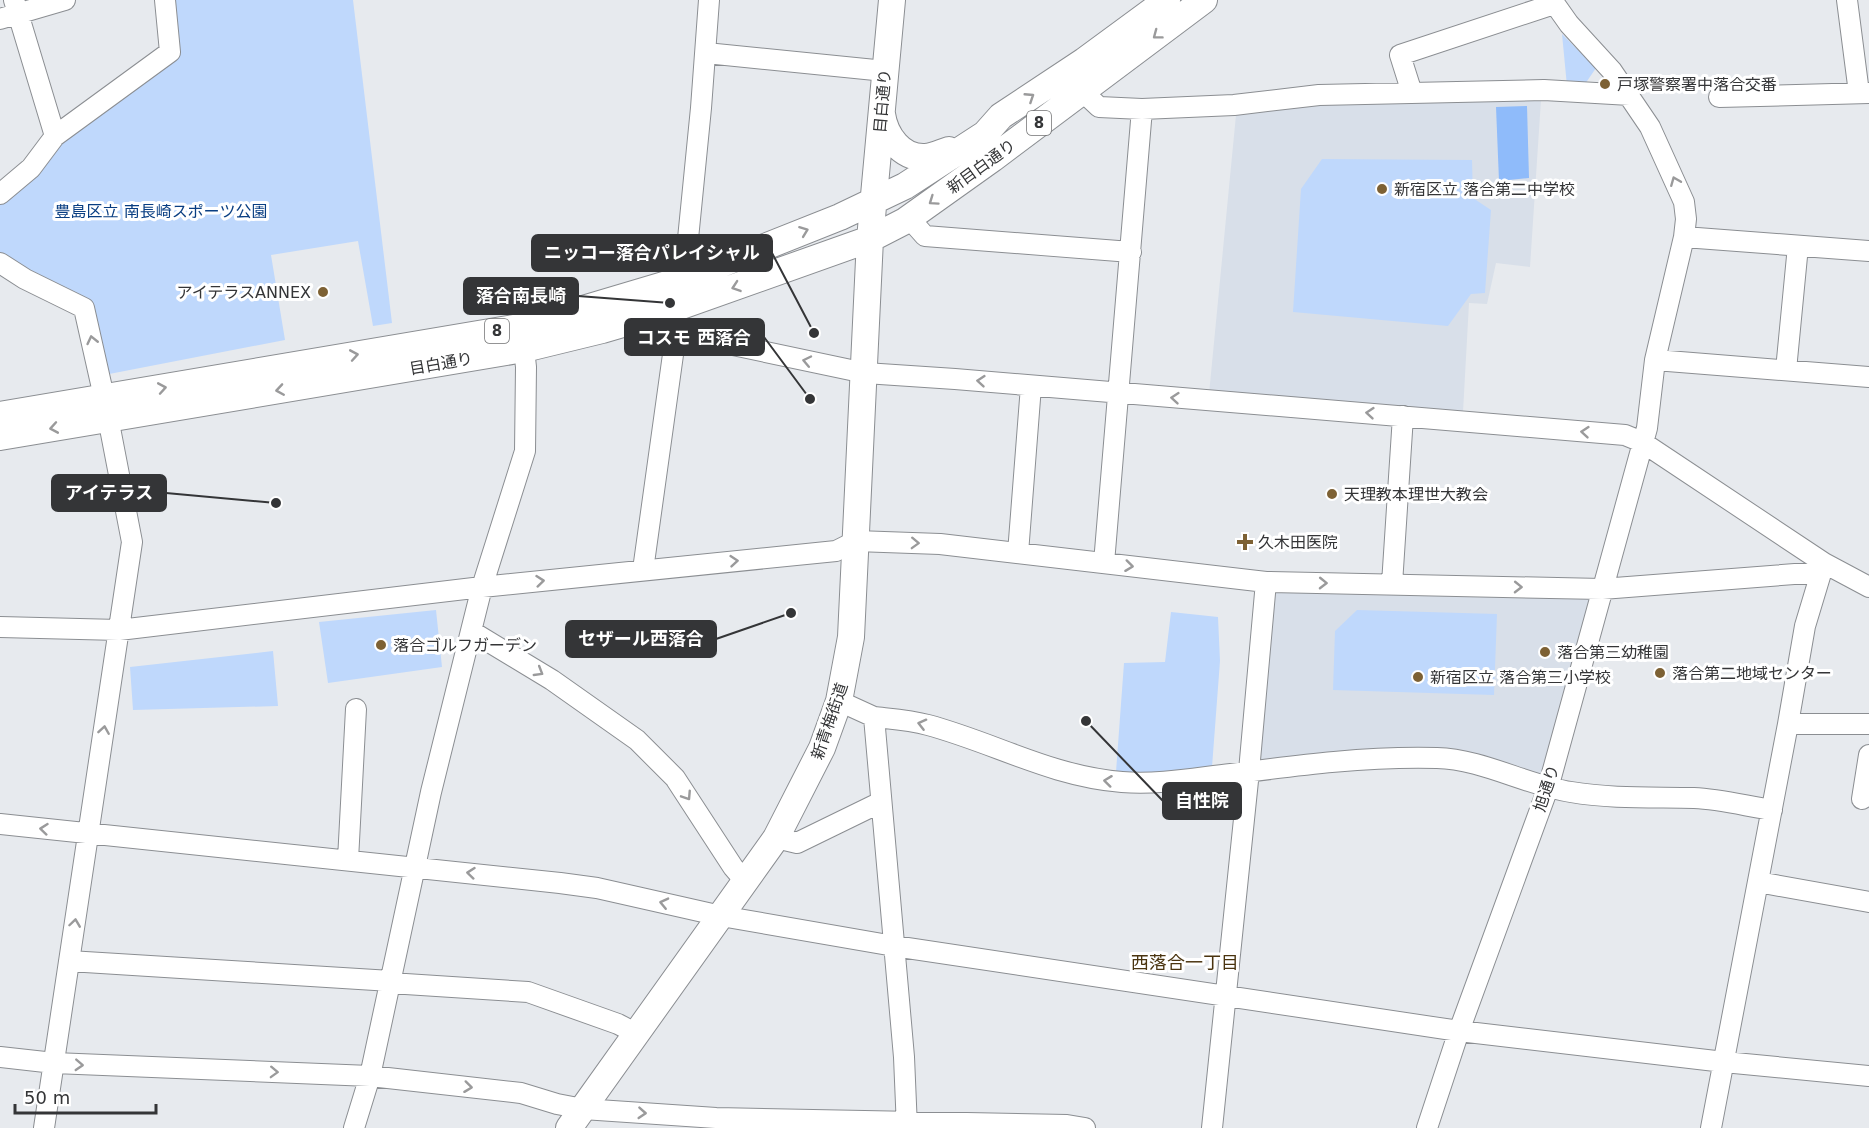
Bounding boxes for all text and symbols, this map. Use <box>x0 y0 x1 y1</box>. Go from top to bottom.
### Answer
one-way arrow <box>1152 28 1163 39</box>
street label: 目白通り <box>870 68 895 134</box>
place label: 戸塚警察署中落合交番 <box>1617 75 1777 94</box>
marker: 戸塚警察署中落合交番 <box>1598 77 1612 91</box>
one-way arrow <box>1023 93 1034 104</box>
road number: 8 <box>1027 111 1051 135</box>
street label: 新目白通り <box>943 135 1019 198</box>
one-way arrow <box>1670 176 1682 187</box>
place label: 新宿区立 落合第二中学校 <box>1394 180 1575 199</box>
marker: 新宿区立 落合第二中学校 <box>1375 182 1389 196</box>
one-way arrow <box>928 194 939 205</box>
park label: 豊島区立 南長崎スポーツ公園 <box>55 202 267 221</box>
one-way arrow <box>798 226 809 238</box>
callout: ニッコー落合パレイシャル <box>532 235 772 271</box>
text: ニッコー落合パレイシャル <box>544 242 760 263</box>
callout: 落合南長崎 <box>464 278 578 314</box>
one-way arrow <box>731 280 742 293</box>
place label: アイテラスANNEX <box>176 283 311 302</box>
marker: アイテラスANNEX <box>316 285 330 299</box>
text: 落合南長崎 <box>476 285 566 306</box>
road number: 8 <box>485 319 509 343</box>
callout: コスモ 西落合 <box>625 319 764 355</box>
text: コスモ 西落合 <box>637 327 751 348</box>
one-way arrow <box>86 336 99 346</box>
one-way arrow <box>349 349 359 362</box>
street label: 目白通り <box>408 349 474 378</box>
one-way arrow <box>803 356 813 369</box>
one-way arrow <box>976 375 985 388</box>
one-way arrow <box>157 382 167 394</box>
one-way arrow <box>276 383 286 396</box>
one-way arrow <box>1171 392 1180 405</box>
one-way arrow <box>1365 407 1374 420</box>
one-way arrow <box>49 421 59 434</box>
one-way arrow <box>1580 426 1589 439</box>
callout: アイテラス <box>52 475 166 511</box>
text: アイテラス <box>65 482 153 503</box>
place label: 天理教本理世大教会 <box>1344 485 1488 504</box>
marker: 天理教本理世大教会 <box>1325 487 1339 501</box>
marker: 久木田医院 <box>1236 533 1254 551</box>
place label: 久木田医院 <box>1258 533 1338 552</box>
one-way arrow <box>910 537 919 550</box>
one-way arrow <box>730 555 739 568</box>
one-way arrow <box>1125 559 1134 572</box>
one-way arrow <box>536 575 545 588</box>
one-way arrow <box>1319 577 1328 589</box>
one-way arrow <box>1514 581 1523 593</box>
callout: セザール西落合 <box>566 621 716 657</box>
text: セザール西落合 <box>578 628 704 649</box>
place label: 落合ゴルフガーデン <box>393 636 537 655</box>
marker: 落合ゴルフガーデン <box>374 638 388 652</box>
place label: 落合第三幼稚園 <box>1557 643 1669 662</box>
marker: 落合第三幼稚園 <box>1538 645 1552 659</box>
place label: 落合第二地域センター <box>1672 664 1832 683</box>
one-way arrow <box>533 665 543 677</box>
marker: 落合第二地域センター <box>1653 666 1667 680</box>
place label: 新宿区立 落合第三小学校 <box>1430 668 1611 687</box>
marker: 新宿区立 落合第三小学校 <box>1411 670 1425 684</box>
street label: 新青梅街道 <box>807 680 851 762</box>
one-way arrow <box>917 718 927 731</box>
one-way arrow <box>97 725 109 734</box>
street label: 旭通り <box>1530 762 1563 814</box>
one-way arrow <box>1103 775 1112 787</box>
callout: 自性院 <box>1163 783 1241 819</box>
one-way arrow <box>680 789 691 800</box>
text: 自性院 <box>1175 790 1229 811</box>
one-way arrow <box>39 823 48 836</box>
one-way arrow <box>467 868 476 880</box>
one-way arrow <box>659 898 669 911</box>
one-way arrow <box>68 918 80 927</box>
district label: 西落合一丁目 <box>1131 952 1239 973</box>
one-way arrow <box>75 1058 84 1071</box>
one-way arrow <box>269 1065 278 1078</box>
scale bar <box>15 1077 156 1115</box>
one-way arrow <box>464 1080 473 1093</box>
text: 50 m <box>24 1087 70 1108</box>
one-way arrow <box>637 1106 646 1119</box>

